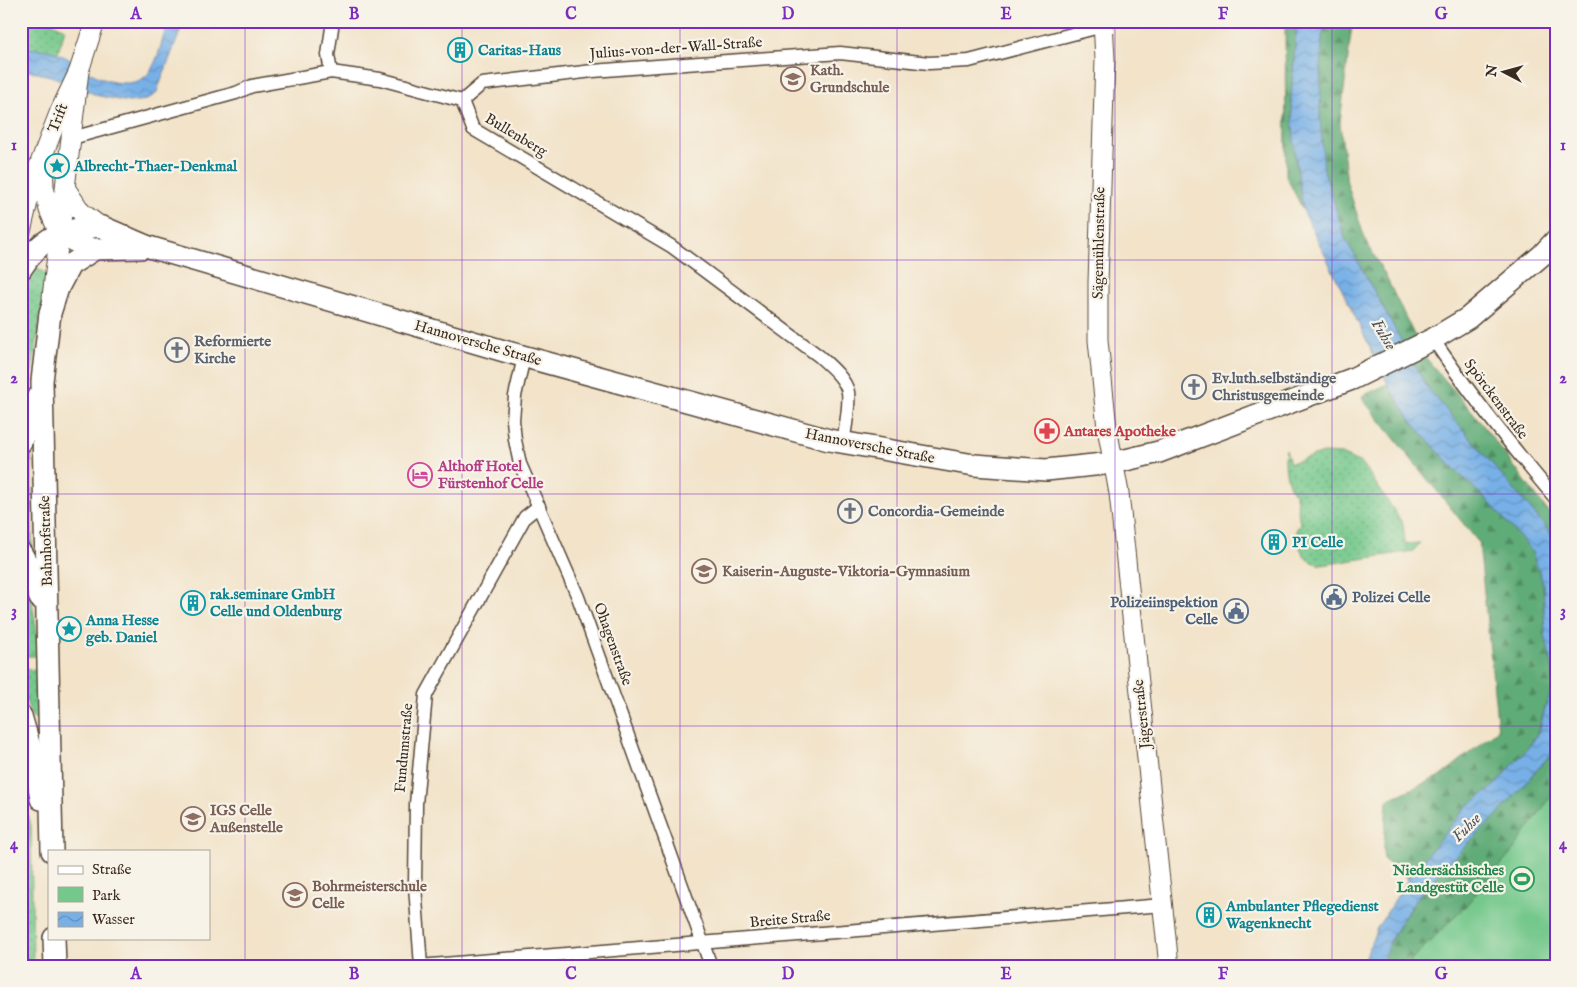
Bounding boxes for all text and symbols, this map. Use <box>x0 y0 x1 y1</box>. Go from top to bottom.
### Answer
text: A <box>130 5 143 25</box>
text: B <box>349 5 360 25</box>
text: C <box>565 5 577 25</box>
text: D <box>782 5 795 25</box>
text: E <box>1000 5 1012 25</box>
text: F <box>1218 5 1229 25</box>
text: G <box>1435 5 1448 25</box>
street label: Julius-von-der-Wall-Straße <box>587 32 763 64</box>
building icon: Caritas-Haus <box>447 37 473 63</box>
place label: Caritas-Haus <box>478 41 562 60</box>
north arrow <box>1480 48 1530 98</box>
place label: Kath. Grundschule <box>810 61 890 97</box>
text: N <box>1482 64 1502 79</box>
school or university icon: Kath. Grundschule <box>780 66 806 92</box>
street label: Trift <box>44 101 72 135</box>
street label: Bullenberg <box>481 109 551 161</box>
text: 1 <box>11 136 17 156</box>
text: 1 <box>1560 136 1566 156</box>
place icon: Albrecht-Thaer-Denkmal <box>44 153 70 179</box>
place label: Albrecht-Thaer-Denkmal <box>73 157 238 176</box>
street label: Sägemühlenstraße <box>1089 187 1109 299</box>
street label: Hannoversche Straße <box>412 316 544 370</box>
water label: Fuhse <box>1366 316 1400 355</box>
place label: Reformierte Kirche <box>194 332 271 368</box>
church icon: Reformierte Kirche <box>164 337 190 363</box>
street label: Spörckenstraße <box>1460 355 1532 443</box>
text: 2 <box>10 369 18 389</box>
place label: Ev.luth.selbständige Christusgemeinde <box>1212 369 1336 405</box>
text: 2 <box>1559 369 1567 389</box>
church icon: Ev.luth.selbständige Christusgemeinde <box>1181 374 1207 400</box>
pharmacy icon: Antares Apotheke <box>1034 418 1060 444</box>
place label: Antares Apotheke <box>1063 422 1176 441</box>
street label: Hannoversche Straße <box>804 424 936 468</box>
place label: Althoff Hotel Fürstenhof Celle <box>437 457 543 493</box>
hotel icon: Althoff Hotel Fürstenhof Celle <box>407 462 433 488</box>
street label: Bahnhofstraße <box>35 495 57 587</box>
church icon: Concordia-Gemeinde <box>837 498 863 524</box>
place label: Concordia-Gemeinde <box>868 502 1004 521</box>
building icon: PI Celle <box>1261 529 1287 555</box>
place label: PI Celle <box>1292 533 1343 552</box>
school or university icon: Kaiserin-Auguste-Viktoria-Gymnasium <box>691 558 717 584</box>
place label: Kaiserin-Auguste-Viktoria-Gymnasium <box>722 562 970 581</box>
public building icon: Polizei Celle <box>1321 584 1347 610</box>
place label: rak.seminare GmbH Celle und Oldenburg <box>210 585 342 621</box>
place label: Polizei Celle <box>1352 588 1430 607</box>
building icon: rak.seminare GmbH Celle und Oldenburg <box>180 590 206 616</box>
place label: Polizeiinspektion Celle <box>1110 593 1218 629</box>
public building icon: Polizeiinspektion Celle <box>1223 598 1249 624</box>
street label: Ohagenstraße <box>589 600 637 688</box>
text: 3 <box>11 602 17 622</box>
text: 3 <box>1560 602 1566 622</box>
place label: Anna Hesse geb. Daniel <box>85 611 159 647</box>
place icon: Anna Hesse geb. Daniel <box>56 616 82 642</box>
street label: Jägerstraße <box>1129 678 1155 752</box>
street label: Fundumstraße <box>391 702 417 793</box>
place label: IGS Celle Außenstelle <box>209 801 283 837</box>
school or university icon: IGS Celle Außenstelle <box>180 806 206 832</box>
water label: Fuhse <box>1448 809 1486 847</box>
text: 4 <box>10 835 19 855</box>
text: 4 <box>1559 835 1568 855</box>
legend <box>48 850 210 940</box>
text: Straße <box>92 860 132 879</box>
place label: Niedersächsisches Landgestüt Celle <box>1392 861 1505 897</box>
sports icon: Niedersächsisches Landgestüt Celle <box>1509 866 1535 892</box>
place label: Bohrmeisterschule Celle <box>312 877 427 913</box>
school or university icon: Bohrmeisterschule Celle <box>282 882 308 908</box>
text: Park <box>92 886 122 905</box>
place label: Ambulanter Pflegedienst Wagenknecht <box>1225 897 1380 933</box>
building icon: Ambulanter Pflegedienst Wagenknecht <box>1196 902 1222 928</box>
street label: Breite Straße <box>749 906 831 932</box>
text: Wasser <box>92 910 135 929</box>
text: A <box>130 965 143 985</box>
text: B <box>349 965 360 985</box>
text: C <box>565 965 577 985</box>
text: D <box>782 965 795 985</box>
text: E <box>1000 965 1012 985</box>
text: F <box>1218 965 1229 985</box>
text: G <box>1435 965 1448 985</box>

